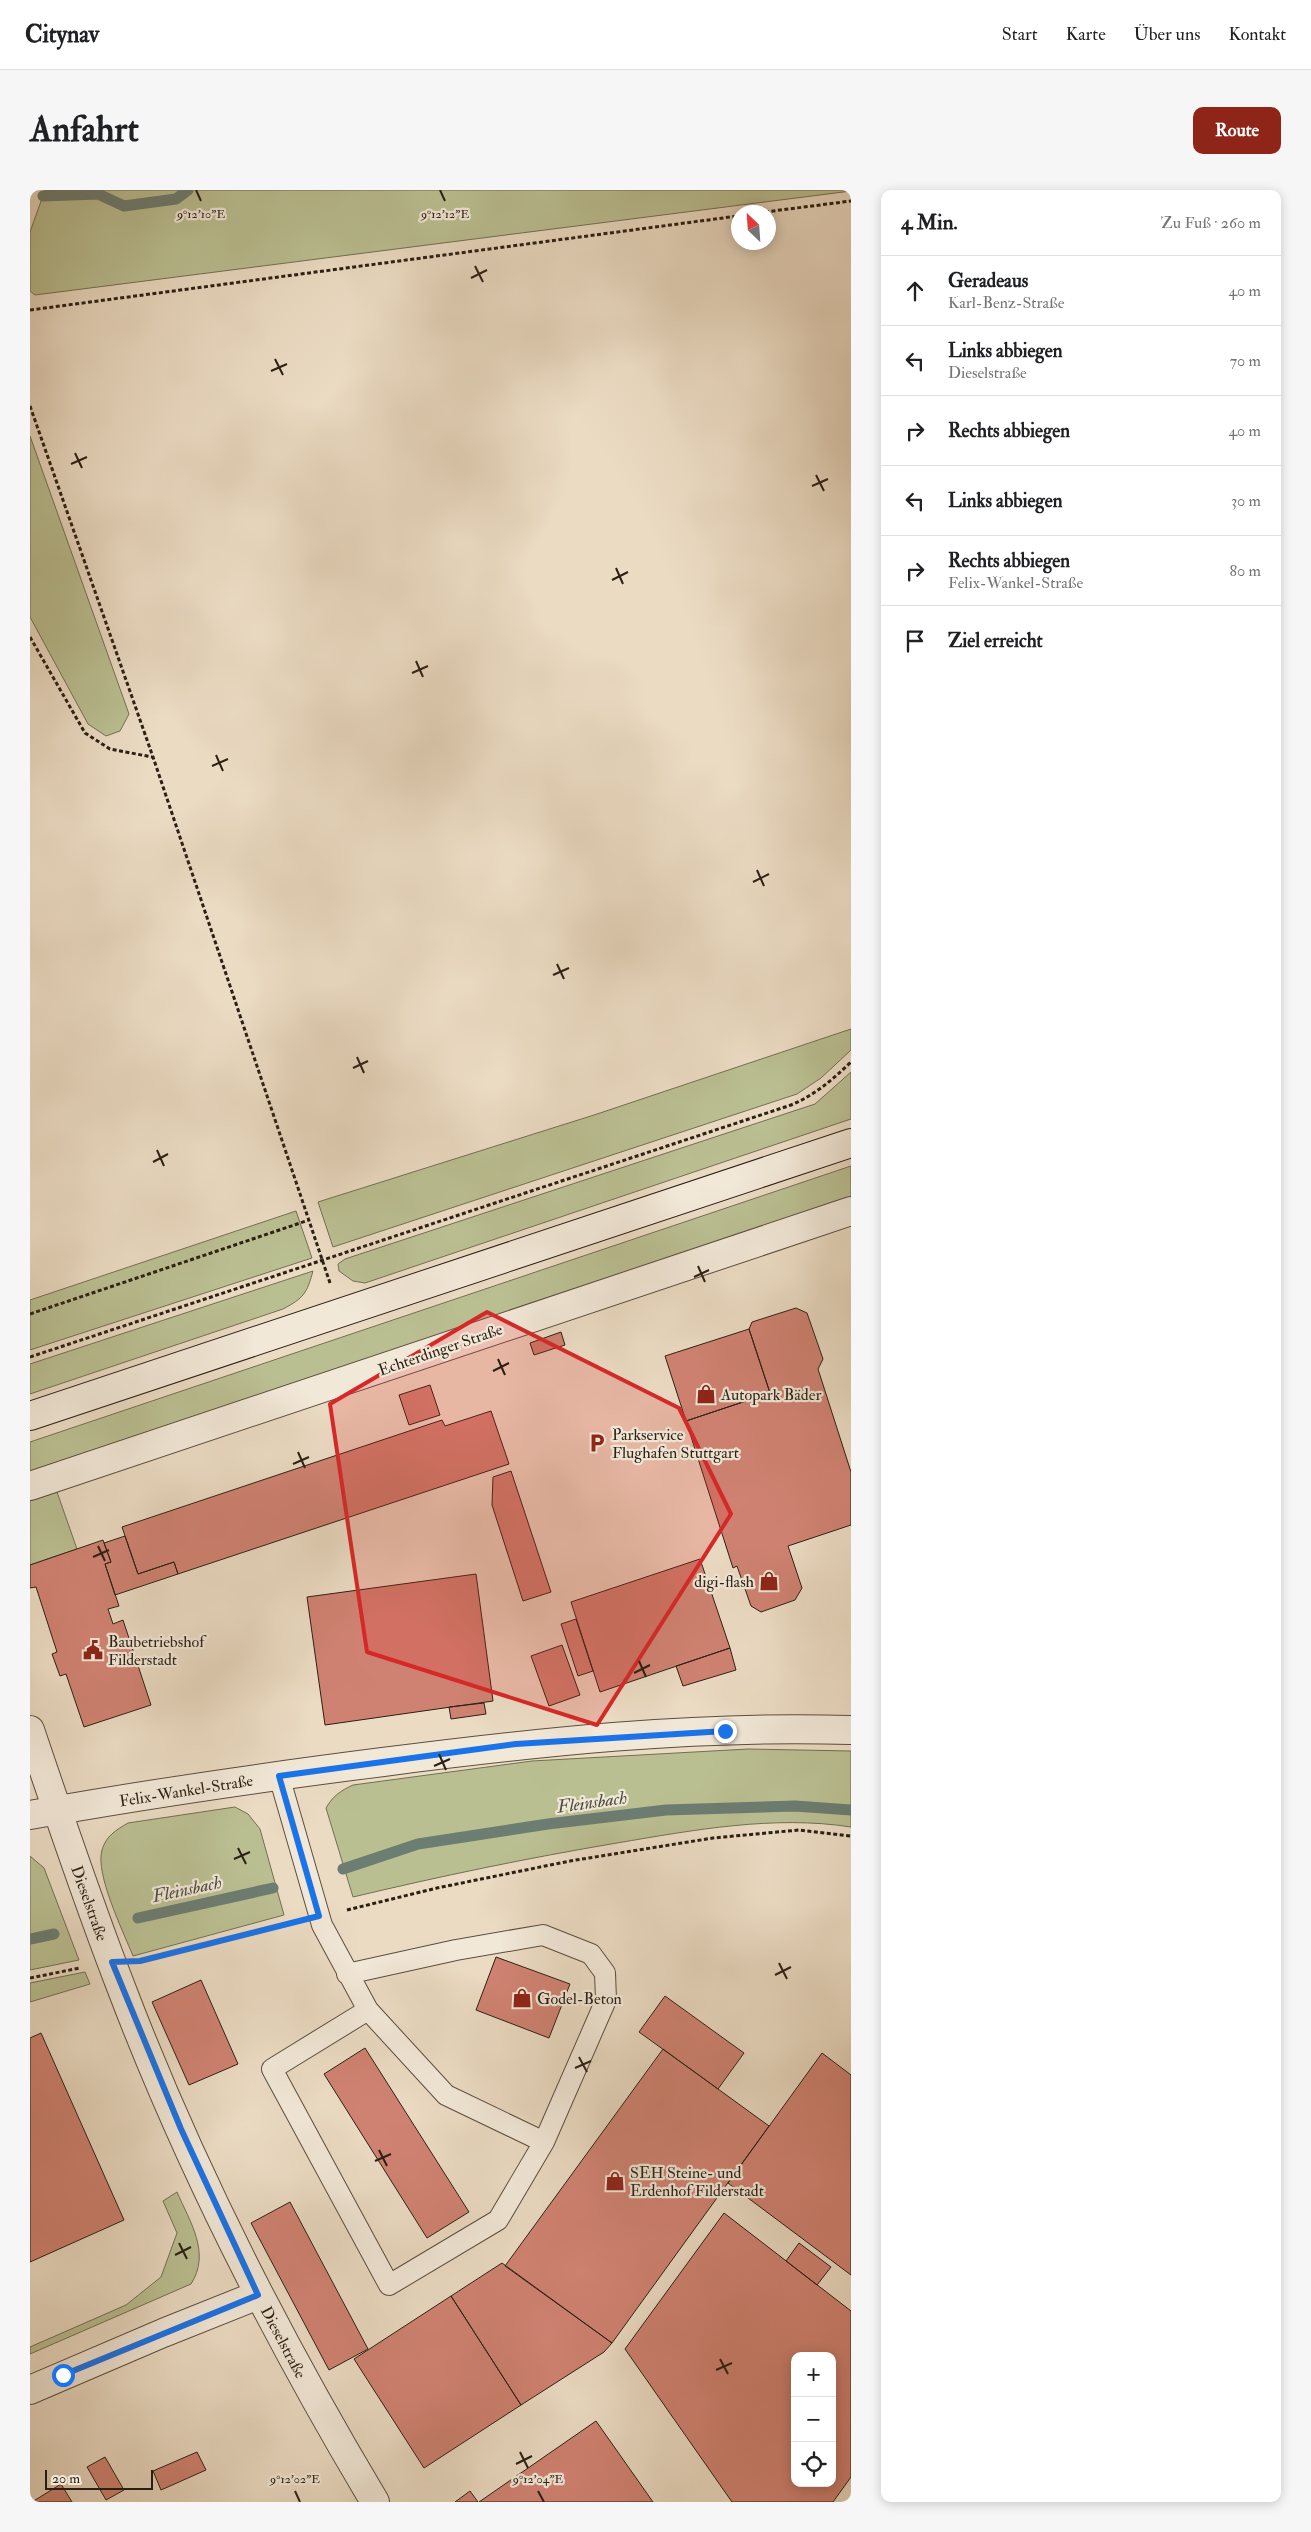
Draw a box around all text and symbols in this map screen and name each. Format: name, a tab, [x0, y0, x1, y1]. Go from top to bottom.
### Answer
text: Citynav	[25, 19, 99, 50]
text: Start	[1002, 23, 1038, 46]
text: Karte	[1066, 23, 1106, 46]
text: Über uns	[1134, 23, 1200, 46]
text: Kontakt	[1228, 23, 1286, 46]
button: Route	[1193, 107, 1281, 154]
text: Anfahrt	[30, 108, 139, 152]
north arrow	[731, 205, 776, 250]
text: 9°12'10"E	[176, 207, 225, 222]
text: 9°12'12"E	[420, 207, 469, 222]
text: 4 Min.	[901, 209, 958, 236]
text: Zu Fuß · 260 m	[1161, 213, 1261, 233]
text: Geradeaus	[948, 269, 1028, 293]
icon: ahead	[901, 277, 929, 305]
text: 40 m	[1228, 281, 1261, 301]
text: Karl-Benz-Straße	[948, 293, 1064, 313]
text: Links abbiegen	[948, 339, 1062, 363]
icon: left	[901, 347, 929, 375]
text: 70 m	[1230, 351, 1261, 371]
text: Dieselstraße	[948, 363, 1027, 383]
icon: right	[901, 417, 929, 445]
text: Rechts abbiegen	[948, 419, 1070, 443]
text: 40 m	[1228, 421, 1261, 441]
icon: left	[901, 487, 929, 515]
text: Links abbiegen	[948, 489, 1062, 513]
text: 30 m	[1231, 491, 1261, 511]
text: Rechts abbiegen	[948, 549, 1070, 573]
icon: right	[901, 557, 929, 585]
text: 80 m	[1230, 561, 1261, 581]
text: Felix-Wankel-Straße	[948, 573, 1083, 593]
icon: arrive	[901, 627, 929, 655]
text: Ziel erreicht	[948, 629, 1043, 653]
street label: Echterdinger Straße	[376, 1319, 505, 1381]
shop icon: Autopark Bäder	[695, 1383, 717, 1405]
place label: Autopark Bäder	[720, 1385, 821, 1406]
place label: Parkservice Flughafen Stuttgart	[612, 1425, 739, 1463]
parking icon: Parkservice Flughafen Stuttgart	[586, 1432, 608, 1454]
shop icon: digi-flash	[758, 1570, 780, 1592]
place label: digi-flash	[694, 1572, 755, 1592]
place label: Baubetriebshof Filderstadt	[108, 1632, 207, 1670]
public building icon: Baubetriebshof Filderstadt	[82, 1639, 104, 1661]
route end	[714, 1720, 737, 1743]
street label: Felix-Wankel-Straße	[118, 1770, 255, 1811]
water label: Fleinsbach	[555, 1786, 629, 1819]
street label: Dieselstraße	[66, 1863, 112, 1944]
water label: Fleinsbach	[149, 1871, 224, 1908]
shop icon: Godel-Beton	[511, 1987, 533, 2009]
place label: Godel-Beton	[537, 1989, 622, 2009]
place label: SEH Steine- und Erdenhof Filderstadt	[630, 2163, 764, 2201]
shop icon: SEH Steine- und Erdenhof Filderstadt	[604, 2170, 626, 2192]
street label: Dieselstraße	[256, 2303, 311, 2382]
map controls	[791, 2352, 836, 2487]
button: +	[791, 2352, 836, 2397]
route start	[52, 2364, 75, 2387]
button: −	[791, 2397, 836, 2442]
button: locate	[791, 2442, 836, 2487]
scale bar	[45, 2467, 152, 2490]
text: 20 m	[52, 2470, 80, 2487]
text: 9°12'02"E	[269, 2472, 320, 2487]
text: 9°12'04"E	[512, 2472, 563, 2487]

